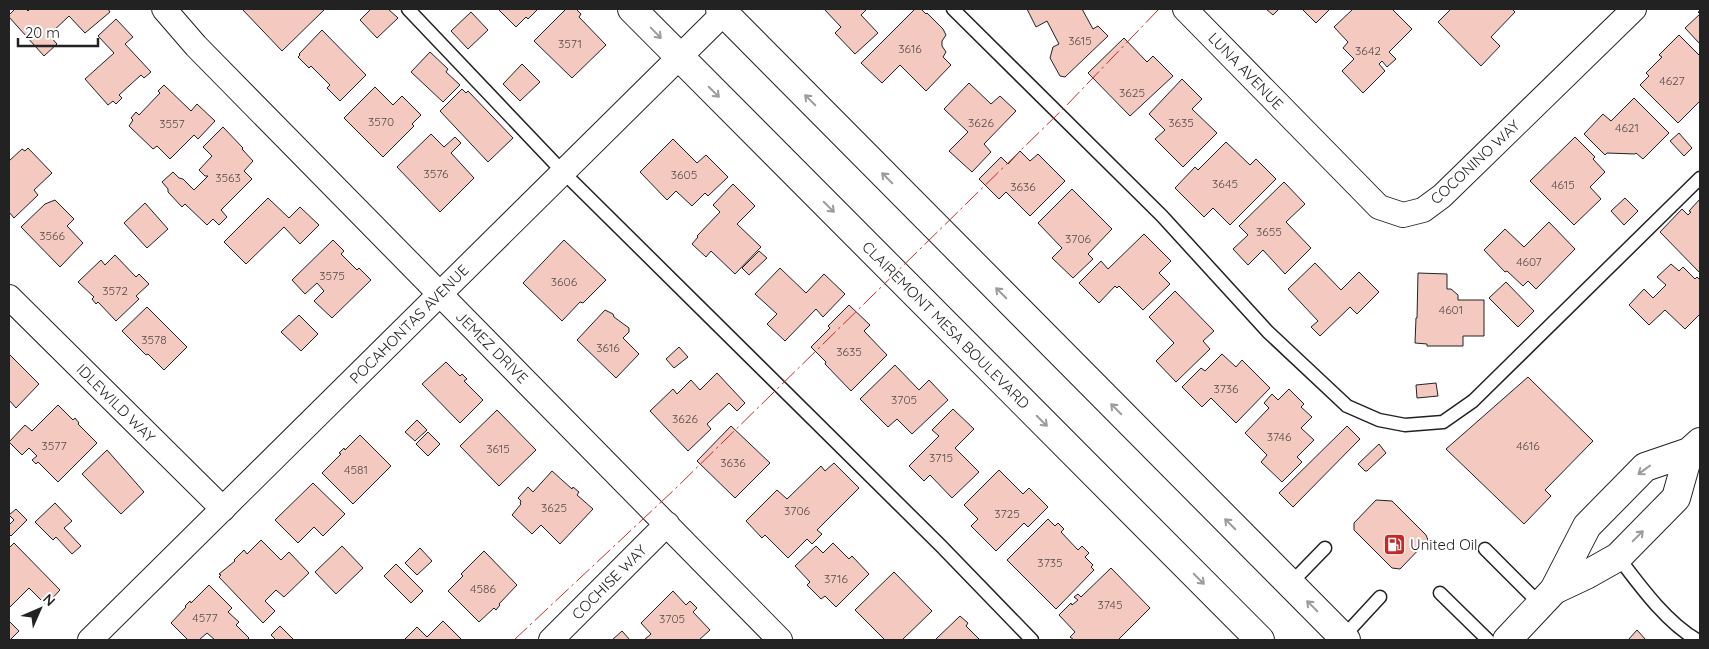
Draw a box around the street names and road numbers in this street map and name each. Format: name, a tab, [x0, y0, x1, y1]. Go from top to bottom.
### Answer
street label: LUNA AVENUE	[1204, 28, 1288, 114]
street label: COCONINO WAY	[1426, 115, 1524, 208]
street label: CLAIREMONT MESA BOULEVARD	[858, 237, 1034, 413]
street label: POCAHONTAS AVENUE	[345, 260, 473, 388]
street label: JEMEZ DRIVE	[452, 307, 532, 387]
street label: IDLEWILD WAY	[73, 360, 160, 447]
street label: COCHISE WAY	[568, 540, 651, 623]

